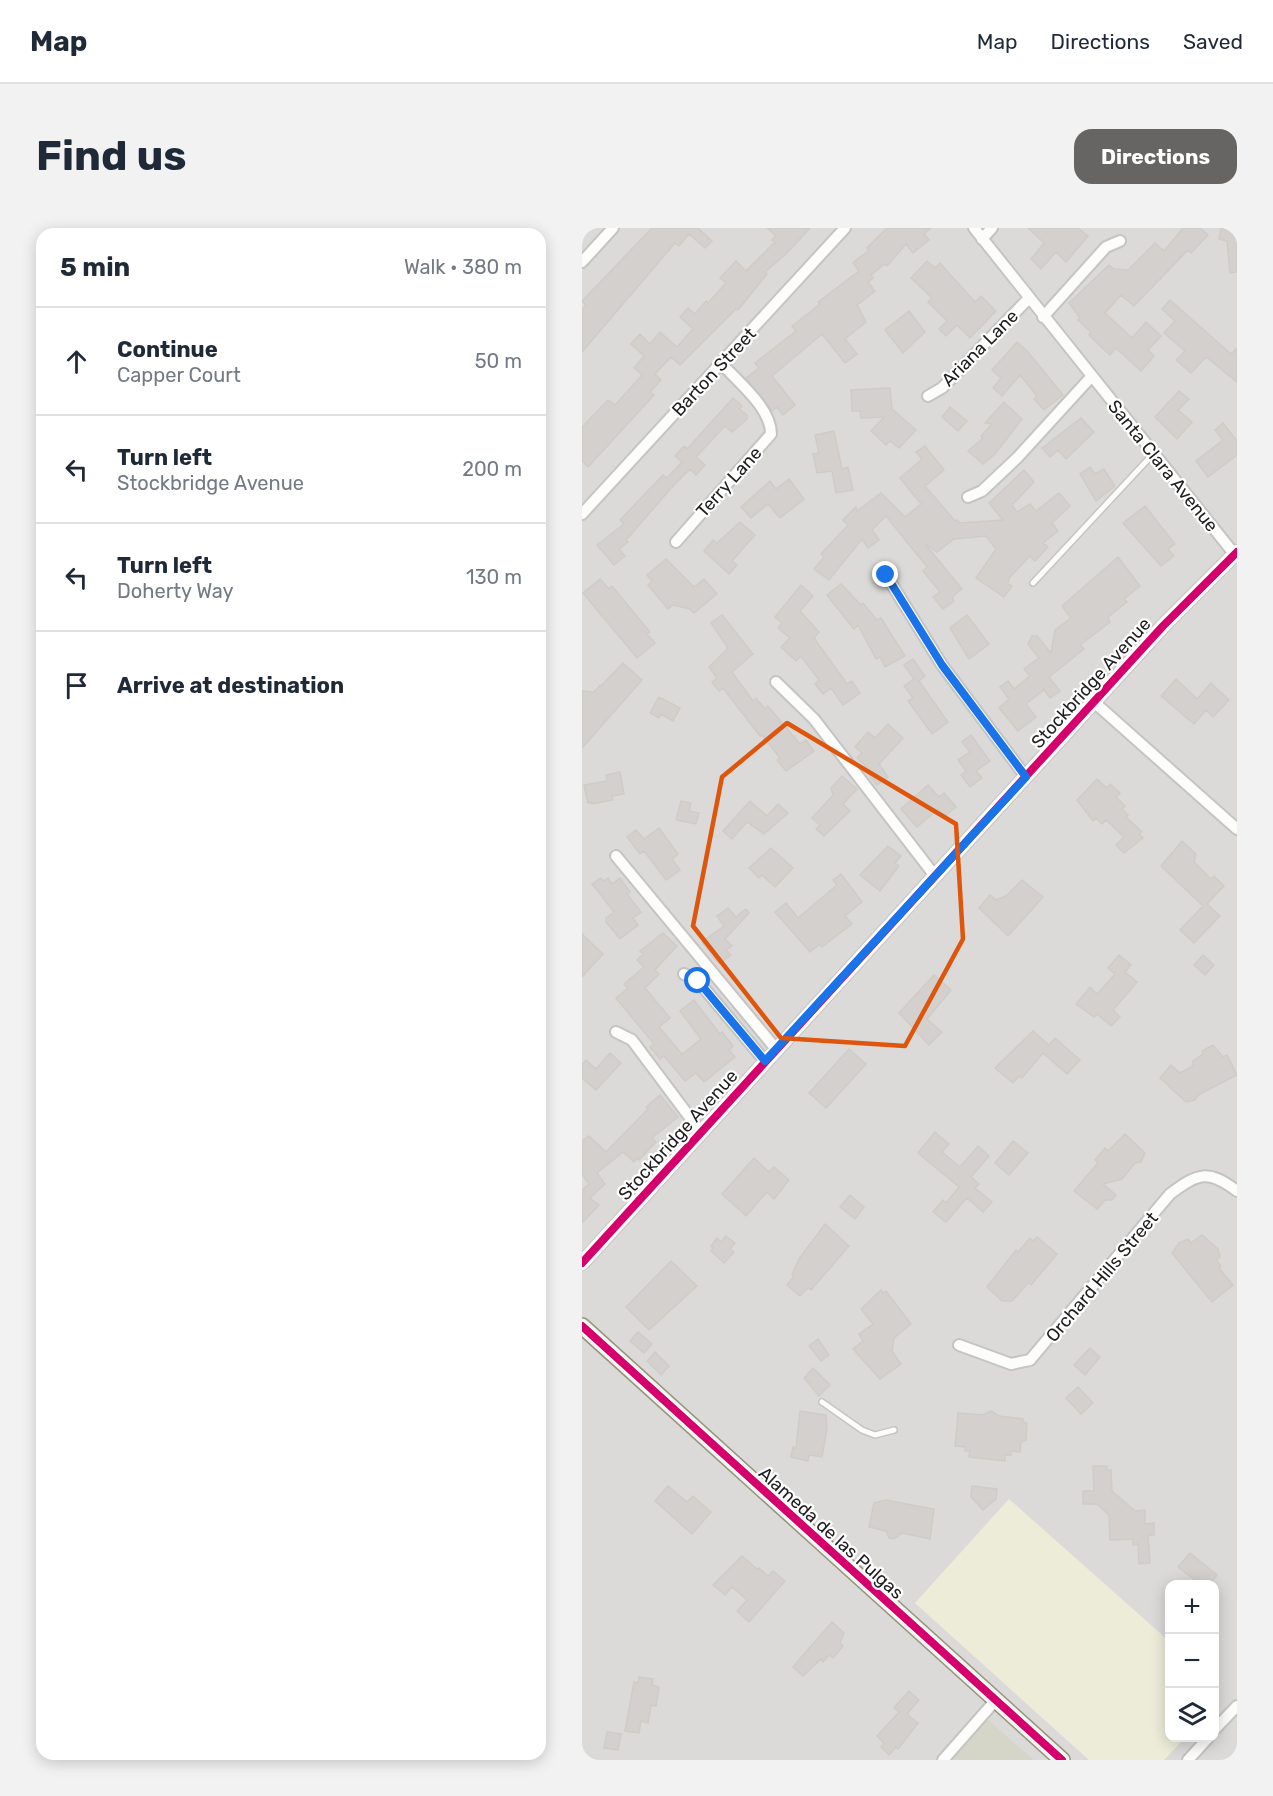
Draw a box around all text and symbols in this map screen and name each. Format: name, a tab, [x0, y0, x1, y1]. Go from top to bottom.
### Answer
text: Map	[30, 25, 87, 58]
text: Map	[977, 29, 1018, 54]
text: Directions	[1051, 29, 1150, 54]
text: Saved	[1183, 29, 1243, 54]
button: Directions	[1074, 129, 1237, 184]
text: Find us	[36, 131, 187, 181]
text: 5 min	[60, 252, 130, 283]
text: Walk · 380 m	[404, 255, 522, 279]
street label: Ariana Lane	[937, 305, 1023, 391]
street label: Barton Street	[667, 323, 761, 421]
text: Continue	[117, 336, 218, 363]
icon: ahead	[60, 345, 93, 378]
text: 50 m	[475, 349, 522, 373]
text: Capper Court	[117, 363, 241, 387]
street label: Santa Clara Avenue	[1103, 396, 1223, 536]
street label: Terry Lane	[692, 442, 766, 522]
text: Turn left	[117, 444, 212, 471]
icon: left	[60, 453, 93, 486]
text: 200 m	[462, 457, 522, 481]
text: Stockbridge Avenue	[117, 471, 304, 495]
text: Turn left	[117, 552, 212, 579]
icon: left	[60, 561, 93, 594]
route end	[872, 561, 898, 587]
text: 130 m	[466, 565, 522, 589]
text: Doherty Way	[117, 579, 234, 603]
street label: Stockbridge Avenue	[1027, 613, 1155, 753]
icon: arrive	[60, 669, 93, 702]
text: Arrive at destination	[117, 672, 344, 699]
route start	[684, 967, 710, 993]
street label: Stockbridge Avenue	[614, 1065, 742, 1205]
street label: Orchard Hills Street	[1041, 1207, 1163, 1347]
street label: Alameda de las Pulgas	[754, 1462, 908, 1604]
map controls	[1165, 1580, 1219, 1742]
button: +	[1165, 1580, 1219, 1634]
button: −	[1165, 1634, 1219, 1688]
button: layers	[1165, 1688, 1219, 1742]

